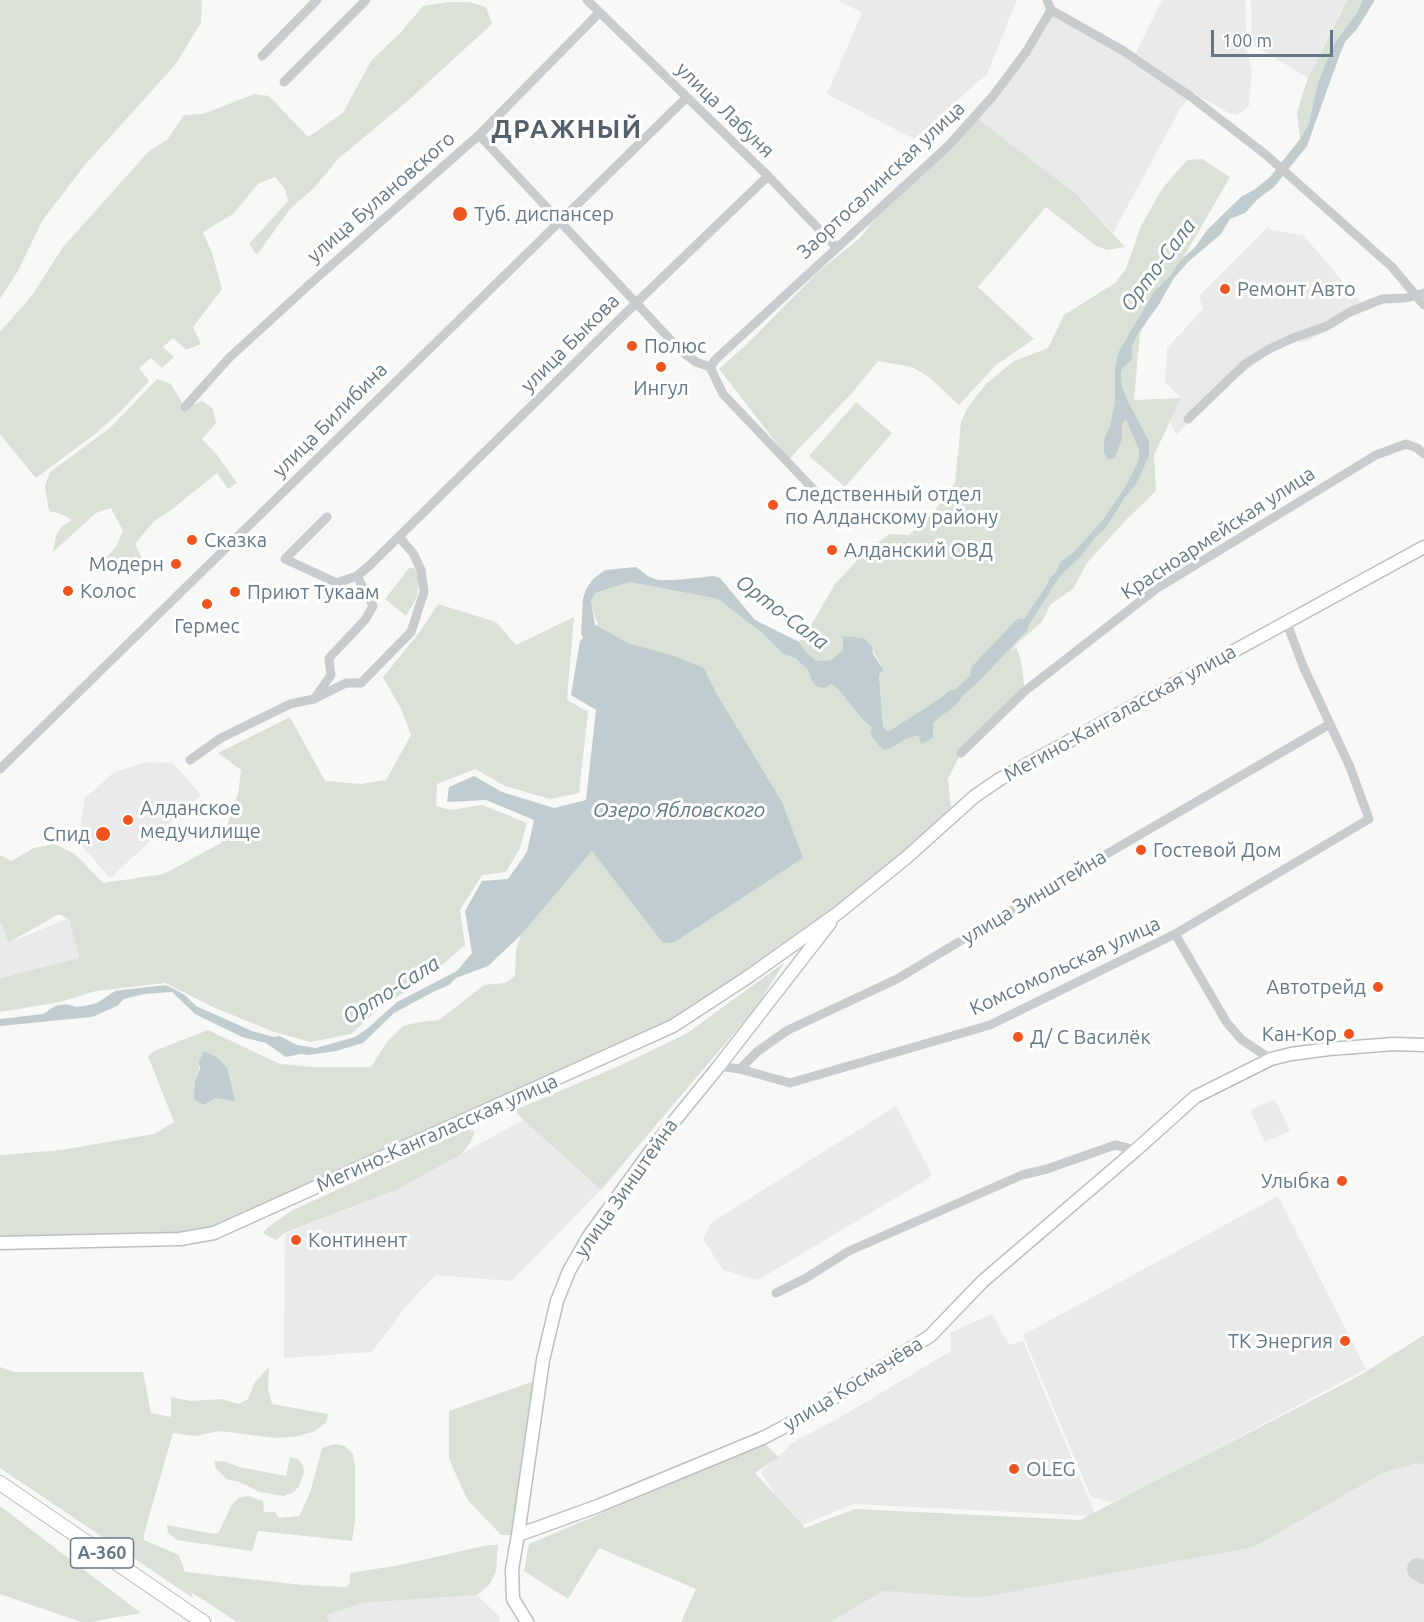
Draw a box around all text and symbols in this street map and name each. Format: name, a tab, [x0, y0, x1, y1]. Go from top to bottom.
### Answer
scale bar	[1214, 18, 1336, 56]
text: 100 m	[1222, 30, 1272, 50]
street label: улица Лабуня	[671, 57, 779, 163]
street label: Заортосалинская улица	[792, 96, 970, 264]
district label: ДРАЖНЫЙ	[491, 113, 643, 145]
street label: улица Булановского	[302, 126, 460, 268]
place label: Туб. диспансер	[474, 202, 614, 226]
marker: Туб. диспансер	[451, 205, 469, 223]
water label: Орто-Сала	[1115, 214, 1201, 316]
place label: Ремонт Авто	[1237, 277, 1356, 301]
marker: Ремонт Авто	[1218, 282, 1232, 296]
street label: улица Быкова	[516, 289, 624, 397]
place label: Полюс	[644, 334, 706, 358]
marker: Полюс	[625, 339, 639, 353]
street label: улица Билибина	[268, 358, 392, 482]
marker: Ингул	[654, 360, 668, 374]
place label: Ингул	[633, 376, 689, 400]
street label: Красноармейская улица	[1117, 461, 1319, 605]
place label: Следственный отдел по Алданскому району	[785, 482, 998, 529]
marker: Следственный отдел по Алданскому району	[766, 498, 780, 512]
place label: Сказка	[204, 528, 267, 552]
marker: Сказка	[185, 533, 199, 547]
place label: Алданский ОВД	[844, 538, 993, 562]
marker: Алданский ОВД	[825, 543, 839, 557]
place label: Модерн	[89, 552, 164, 576]
marker: Модерн	[169, 557, 183, 571]
water label: Орто-Сала	[731, 569, 833, 655]
place label: Колос	[80, 579, 136, 603]
place label: Приют Тукаам	[247, 580, 380, 604]
marker: Колос	[61, 584, 75, 598]
marker: Приют Тукаам	[228, 585, 242, 599]
marker: Гермес	[200, 597, 214, 611]
place label: Гермес	[174, 614, 240, 638]
street label: Мегино-Кангаласская улица	[1000, 639, 1240, 787]
place label: Алданское медучилище	[140, 796, 261, 843]
water label: Озеро Ябловского	[593, 797, 765, 823]
marker: Алданское медучилище	[121, 813, 135, 827]
place label: Спид	[43, 822, 90, 846]
marker: Спид	[94, 825, 112, 843]
place label: Гостевой Дом	[1153, 838, 1281, 862]
marker: Гостевой Дом	[1134, 843, 1148, 857]
street label: улица Зинштейна	[958, 844, 1110, 950]
street label: Комсомольская улица	[966, 911, 1164, 1021]
water label: Орто-Сала	[338, 950, 444, 1030]
place label: Автотрейд	[1266, 975, 1366, 999]
marker: Автотрейд	[1371, 980, 1385, 994]
place label: Кан-Кор	[1262, 1022, 1337, 1046]
place label: Д/ С Василёк	[1030, 1025, 1151, 1049]
marker: Кан-Кор	[1342, 1027, 1356, 1041]
marker: Д/ С Василёк	[1011, 1030, 1025, 1044]
street label: Мегино-Кангаласская улица	[313, 1069, 561, 1197]
street label: улица Зинштейна	[569, 1114, 683, 1262]
place label: Улыбка	[1261, 1169, 1330, 1193]
marker: Улыбка	[1335, 1174, 1349, 1188]
place label: Континент	[308, 1228, 407, 1252]
marker: Континент	[289, 1233, 303, 1247]
place label: ТК Энергия	[1228, 1329, 1333, 1353]
street label: улица Космачёва	[779, 1331, 927, 1437]
marker: ТК Энергия	[1338, 1334, 1352, 1348]
place label: OLEG	[1026, 1457, 1076, 1481]
marker: OLEG	[1007, 1462, 1021, 1476]
road number: А-360	[70, 1538, 134, 1568]

